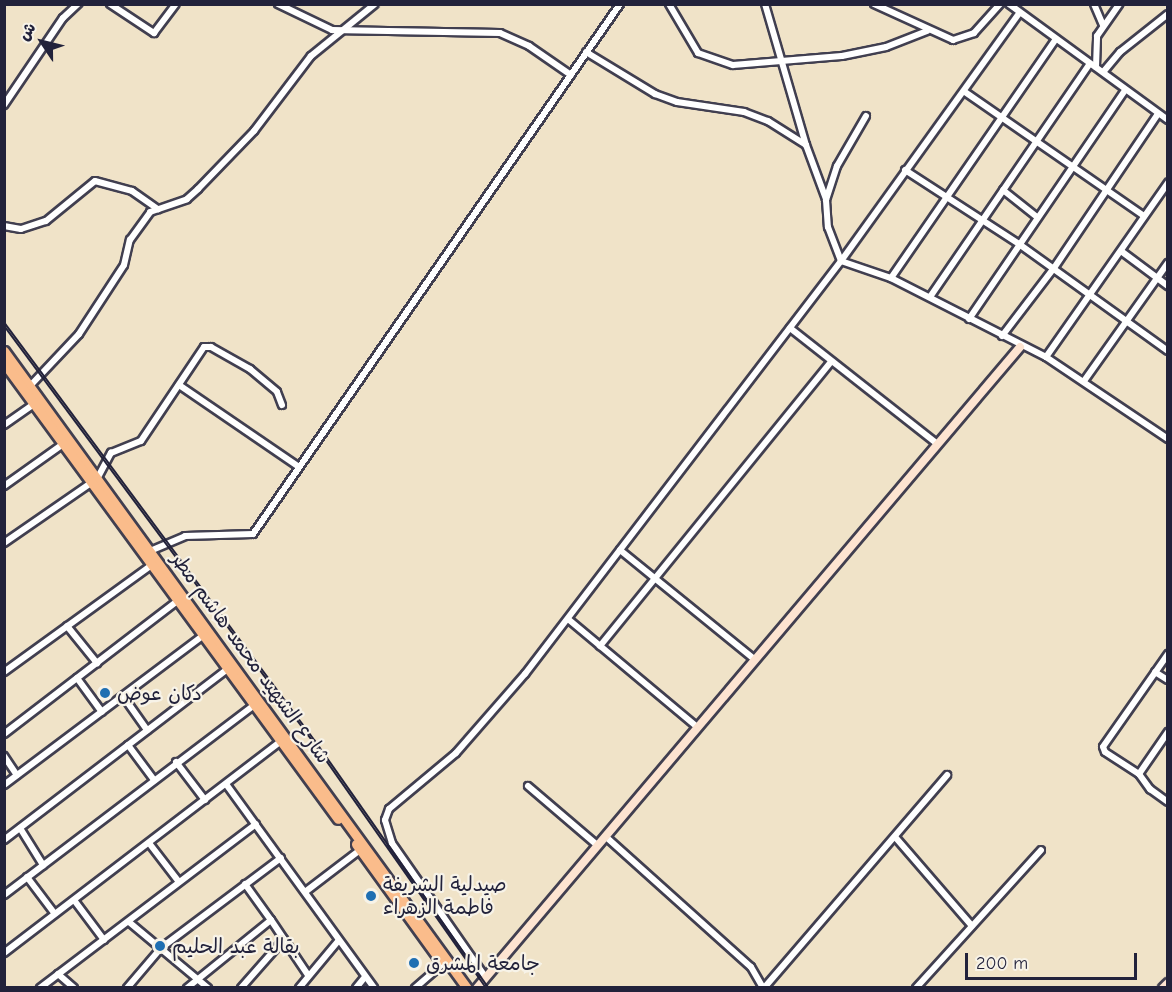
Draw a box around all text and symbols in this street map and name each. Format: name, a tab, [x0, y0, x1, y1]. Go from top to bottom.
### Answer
north arrow	[12, 12, 72, 72]
text: ش	[15, 19, 40, 44]
street label: شارع الشهيد محمد هاشم مطر	[166, 548, 336, 768]
place label: دكان عوض	[117, 681, 202, 705]
marker: دكان عوض	[98, 686, 112, 700]
place label: صيدلية الشريفة فاطمة الزهراء	[383, 873, 507, 920]
marker: صيدلية الشريفة فاطمة الزهراء	[364, 889, 378, 903]
place label: بقالة عبد الحليم	[172, 934, 299, 958]
marker: بقالة عبد الحليم	[153, 939, 167, 953]
scale bar	[968, 941, 1140, 979]
place label: جامعة المشرق	[426, 951, 540, 975]
text: 200 m	[976, 953, 1028, 974]
marker: جامعة المشرق	[407, 956, 421, 970]

